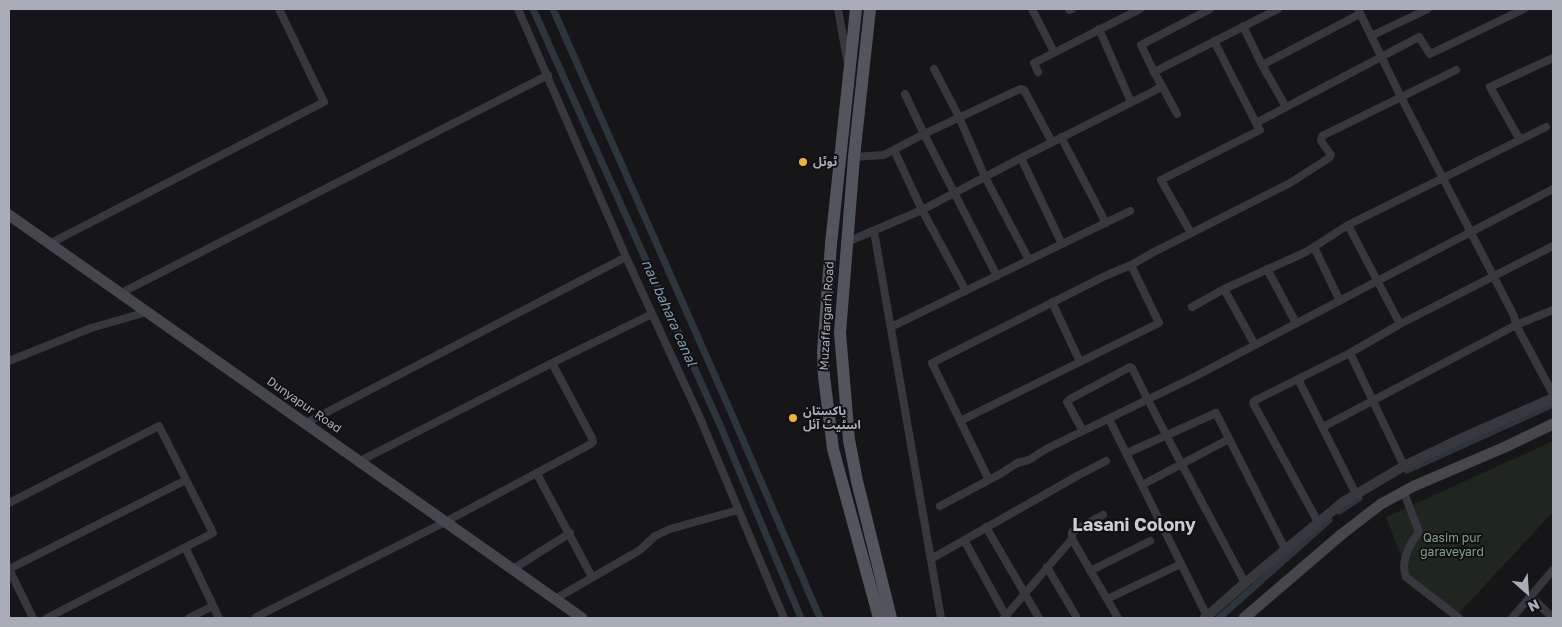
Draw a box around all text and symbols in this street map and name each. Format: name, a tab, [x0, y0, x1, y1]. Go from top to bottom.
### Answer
place label: ٹوٹل	[813, 155, 837, 169]
marker: ٹوٹل	[797, 156, 809, 168]
water label: nau bahara canal	[638, 257, 700, 369]
street label: Muzaffargarh Road	[817, 261, 837, 371]
street label: Dunyapur Road	[264, 374, 344, 436]
place label: پاکستان اسٹیٹ آئل	[803, 404, 861, 432]
marker: پاکستان اسٹیٹ آئل	[787, 412, 799, 424]
district label: Lasani Colony	[1072, 514, 1196, 536]
park label: Qasim pur garaveyard	[1420, 531, 1484, 559]
north arrow	[1502, 567, 1552, 617]
text: N	[1525, 596, 1542, 616]

